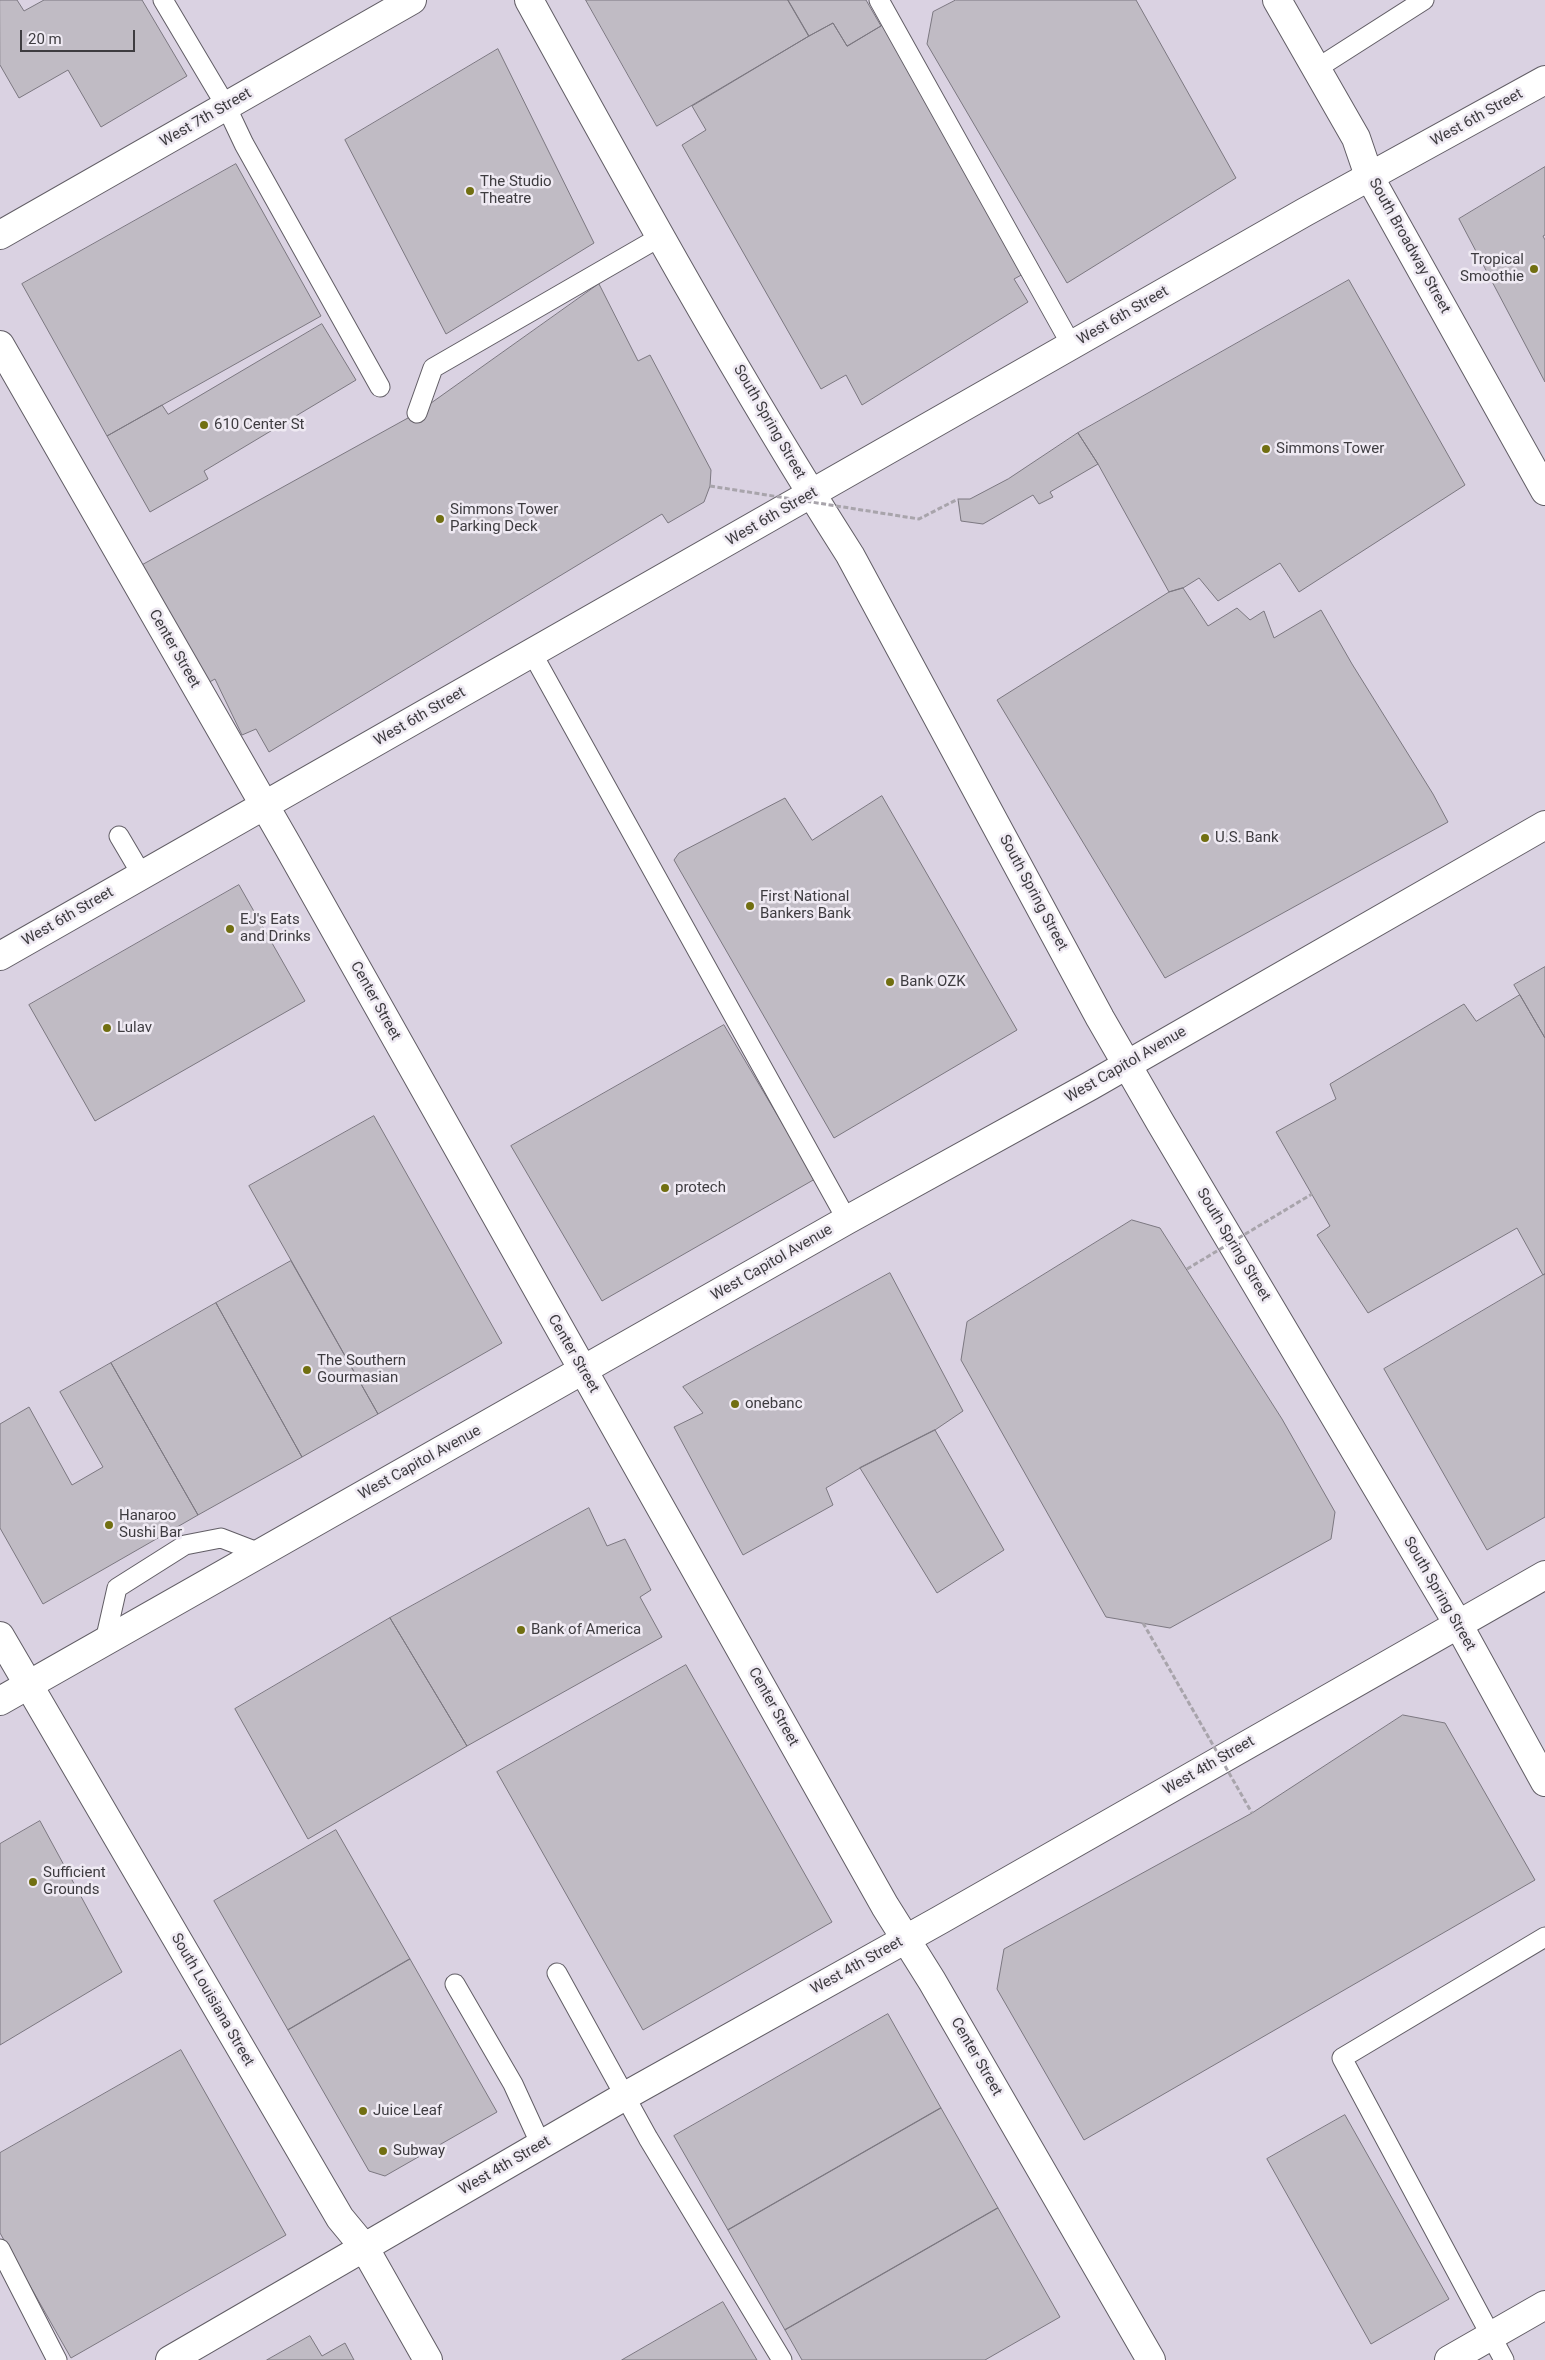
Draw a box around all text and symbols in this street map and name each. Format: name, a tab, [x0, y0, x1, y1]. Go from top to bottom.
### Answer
scale bar	[22, 20, 138, 52]
text: 20 m	[28, 30, 62, 48]
street label: West 7th Street	[157, 85, 255, 151]
street label: West 6th Street	[1428, 85, 1526, 151]
place label: The Studio Theatre	[480, 173, 552, 208]
street label: South Broadway Street	[1364, 175, 1454, 317]
marker: The Studio Theatre	[464, 185, 476, 197]
place label: Tropical Smoothie	[1460, 251, 1524, 286]
marker: Tropical Smoothie	[1528, 263, 1540, 275]
street label: West 6th Street	[1074, 283, 1172, 349]
street label: South Spring Street	[729, 362, 809, 482]
place label: 610 Center St	[214, 416, 304, 434]
marker: 610 Center St	[198, 419, 210, 431]
place label: Simmons Tower	[1276, 440, 1384, 458]
marker: Simmons Tower	[1260, 443, 1272, 455]
street label: West 6th Street	[723, 484, 821, 550]
place label: Simmons Tower Parking Deck	[450, 501, 558, 536]
marker: Simmons Tower Parking Deck	[434, 513, 446, 525]
street label: Center Street	[144, 607, 204, 691]
street label: West 6th Street	[371, 684, 469, 750]
place label: U.S. Bank	[1215, 829, 1279, 847]
street label: South Spring Street	[995, 832, 1071, 954]
marker: U.S. Bank	[1199, 832, 1211, 844]
street label: West 6th Street	[19, 884, 117, 950]
place label: First National Bankers Bank	[760, 888, 851, 923]
marker: First National Bankers Bank	[744, 900, 756, 912]
place label: EJ's Eats and Drinks	[240, 911, 311, 946]
marker: EJ's Eats and Drinks	[224, 923, 236, 935]
street label: Center Street	[346, 958, 404, 1044]
place label: Bank OZK	[900, 973, 966, 991]
marker: Bank OZK	[884, 976, 896, 988]
place label: Lulav	[117, 1019, 152, 1037]
marker: Lulav	[101, 1022, 113, 1034]
street label: West Capitol Avenue	[1062, 1023, 1190, 1107]
place label: protech	[675, 1179, 726, 1197]
marker: protech	[659, 1182, 671, 1194]
street label: South Spring Street	[1192, 1185, 1274, 1305]
street label: West Capitol Avenue	[708, 1221, 836, 1305]
street label: Center Street	[543, 1312, 603, 1396]
place label: The Southern Gourmasian	[317, 1352, 406, 1387]
marker: The Southern Gourmasian	[301, 1364, 313, 1376]
place label: onebanc	[745, 1395, 803, 1413]
marker: onebanc	[729, 1398, 741, 1410]
street label: West Capitol Avenue	[356, 1422, 484, 1504]
place label: Hanaroo Sushi Bar	[119, 1507, 182, 1542]
marker: Hanaroo Sushi Bar	[103, 1519, 115, 1531]
street label: South Spring Street	[1399, 1534, 1479, 1654]
place label: Bank of America	[531, 1621, 641, 1639]
marker: Bank of America	[515, 1624, 527, 1636]
street label: Center Street	[744, 1664, 802, 1750]
street label: West 4th Street	[1160, 1733, 1258, 1799]
place label: Sufficient Grounds	[43, 1864, 106, 1899]
marker: Sufficient Grounds	[27, 1876, 39, 1888]
street label: South Louisiana Street	[167, 1930, 257, 2070]
street label: West 4th Street	[808, 1933, 906, 1999]
street label: Center Street	[946, 2015, 1006, 2099]
place label: Juice Leaf	[373, 2102, 442, 2120]
marker: Juice Leaf	[357, 2105, 369, 2117]
street label: West 4th Street	[456, 2133, 554, 2199]
place label: Subway	[393, 2142, 445, 2160]
marker: Subway	[377, 2145, 389, 2157]

